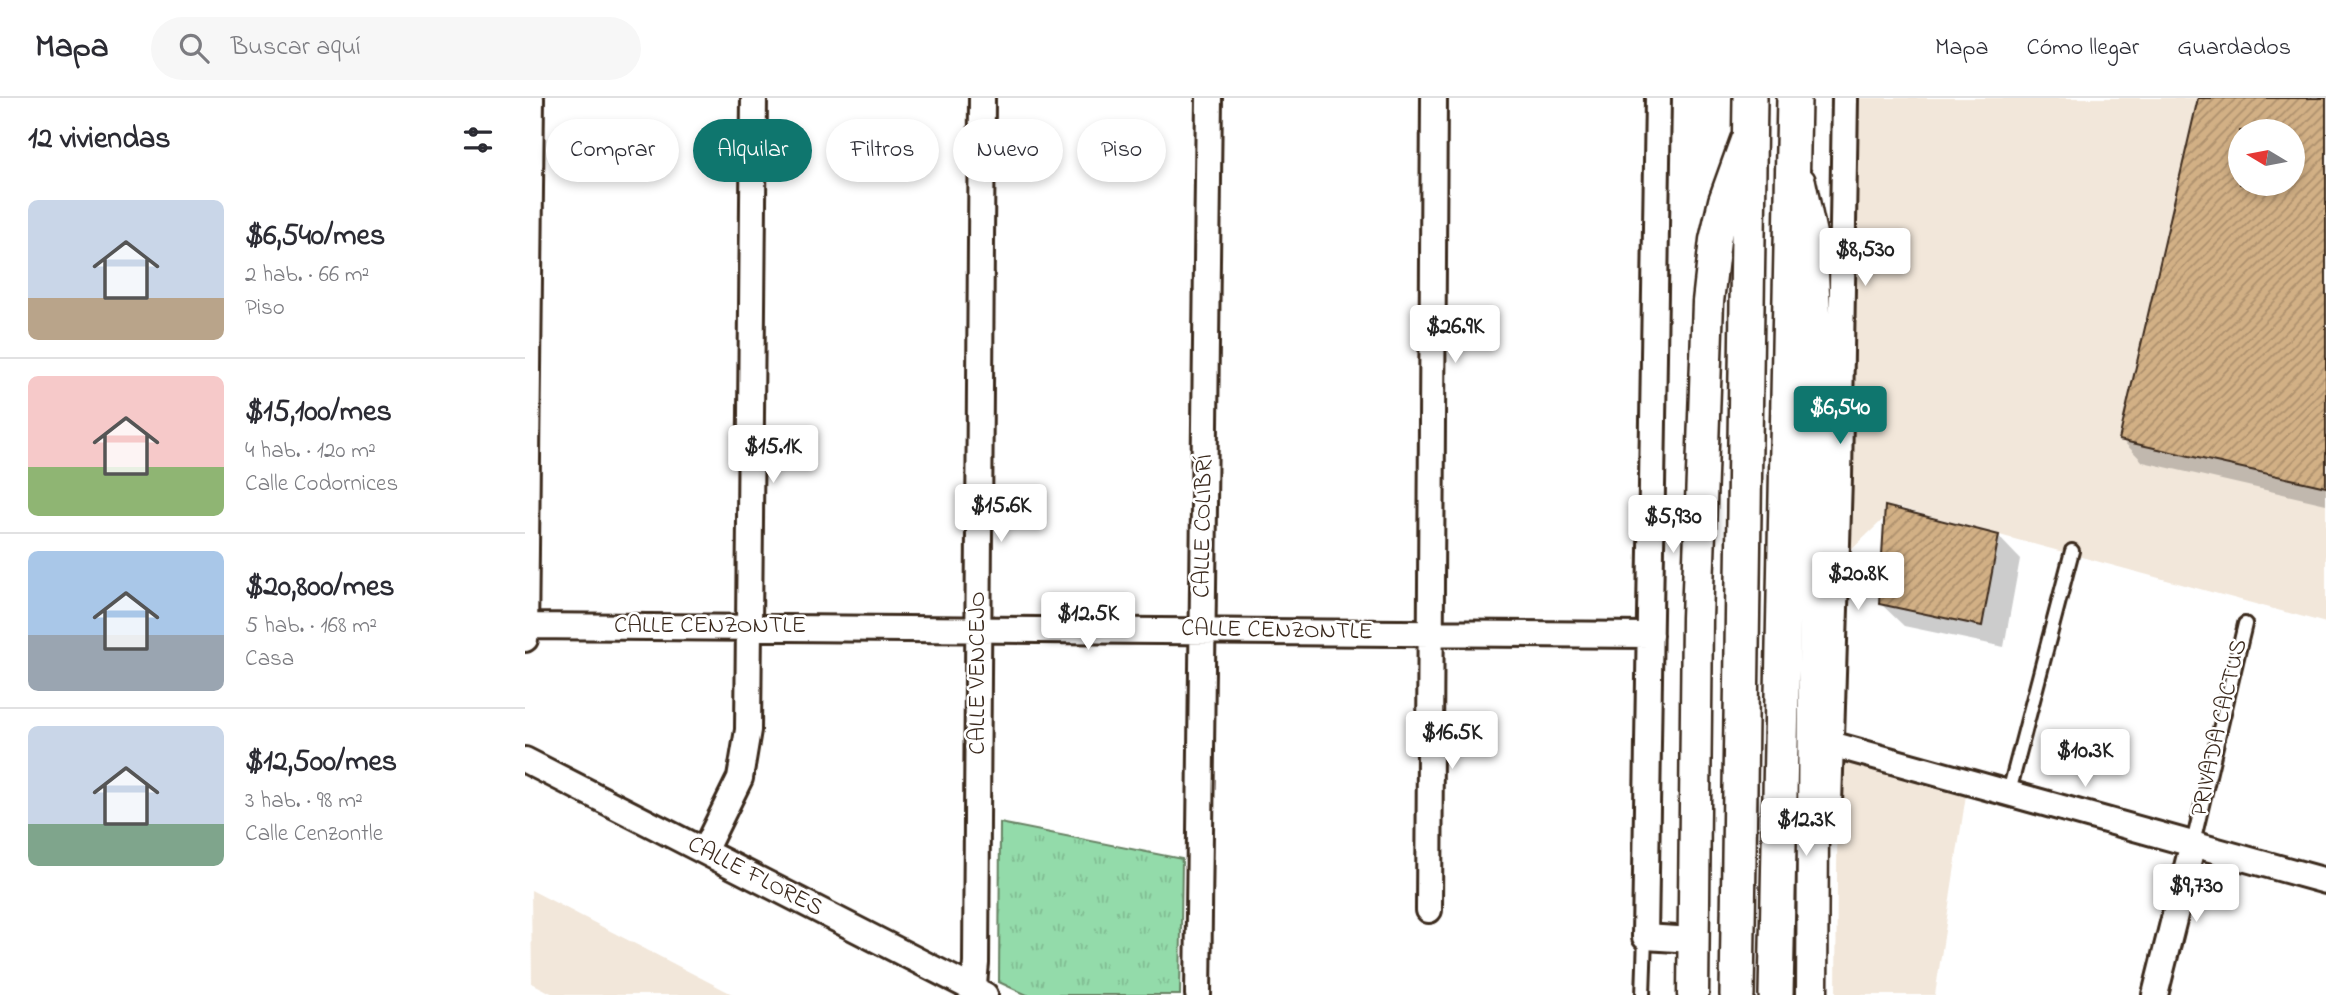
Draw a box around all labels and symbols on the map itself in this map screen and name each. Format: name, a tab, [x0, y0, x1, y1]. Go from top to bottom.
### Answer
north arrow	[2228, 119, 2305, 196]
pin: $8,530	[1808, 228, 1922, 288]
pin: $26.9K	[1398, 306, 1512, 365]
pin: $6,540	[1783, 386, 1897, 446]
pin: $15.1K	[716, 426, 830, 485]
street label: CALLE COLIBRÍ	[1185, 454, 1223, 598]
pin: $15.6K	[944, 484, 1058, 544]
pin: $5,930	[1616, 496, 1730, 555]
pin: $20.8K	[1801, 552, 1915, 612]
street label: CALLE VENCEJO	[961, 591, 996, 755]
pin: $12.5K	[1031, 592, 1145, 652]
street label: CALLE CENZONTLE	[614, 609, 806, 644]
street label: CALLE CENZONTLE	[1181, 612, 1373, 650]
street label: PRIVADA CACTUS	[2183, 636, 2257, 820]
pin: $16.5K	[1395, 712, 1509, 771]
pin: $10.3K	[2028, 730, 2142, 789]
pin: $12.3K	[1749, 798, 1863, 858]
street label: CALLE FLORES	[681, 828, 829, 926]
pin: $9,730	[2139, 864, 2253, 924]

